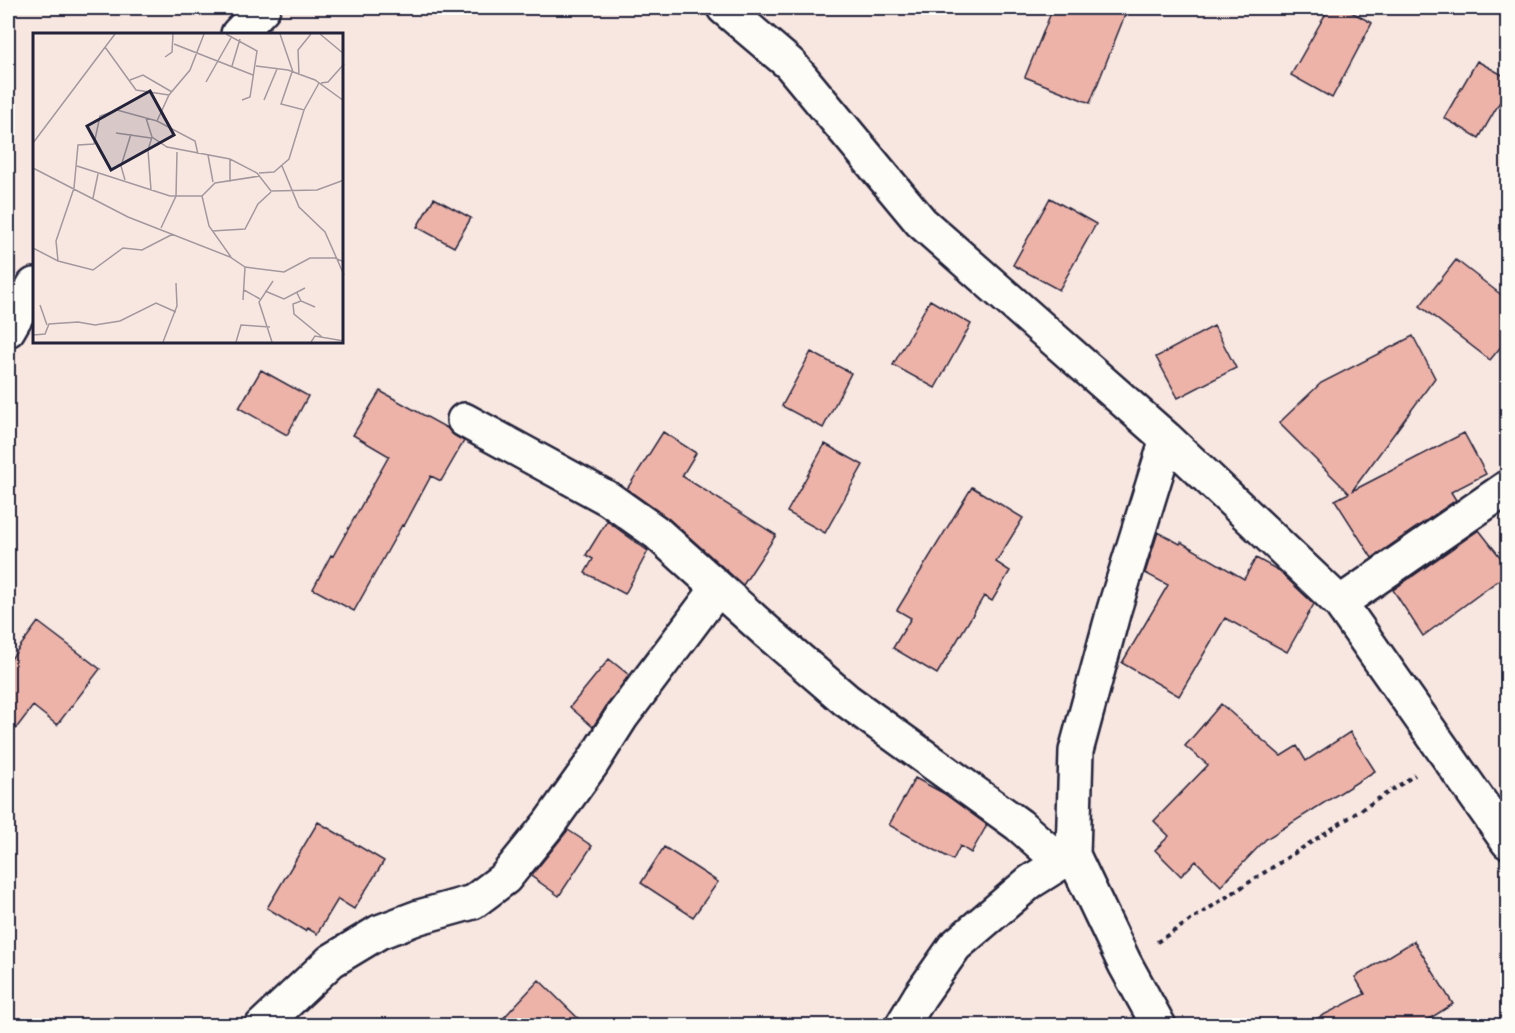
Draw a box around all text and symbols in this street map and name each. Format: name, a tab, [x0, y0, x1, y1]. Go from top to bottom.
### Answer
inset map	[33, 33, 344, 344]

